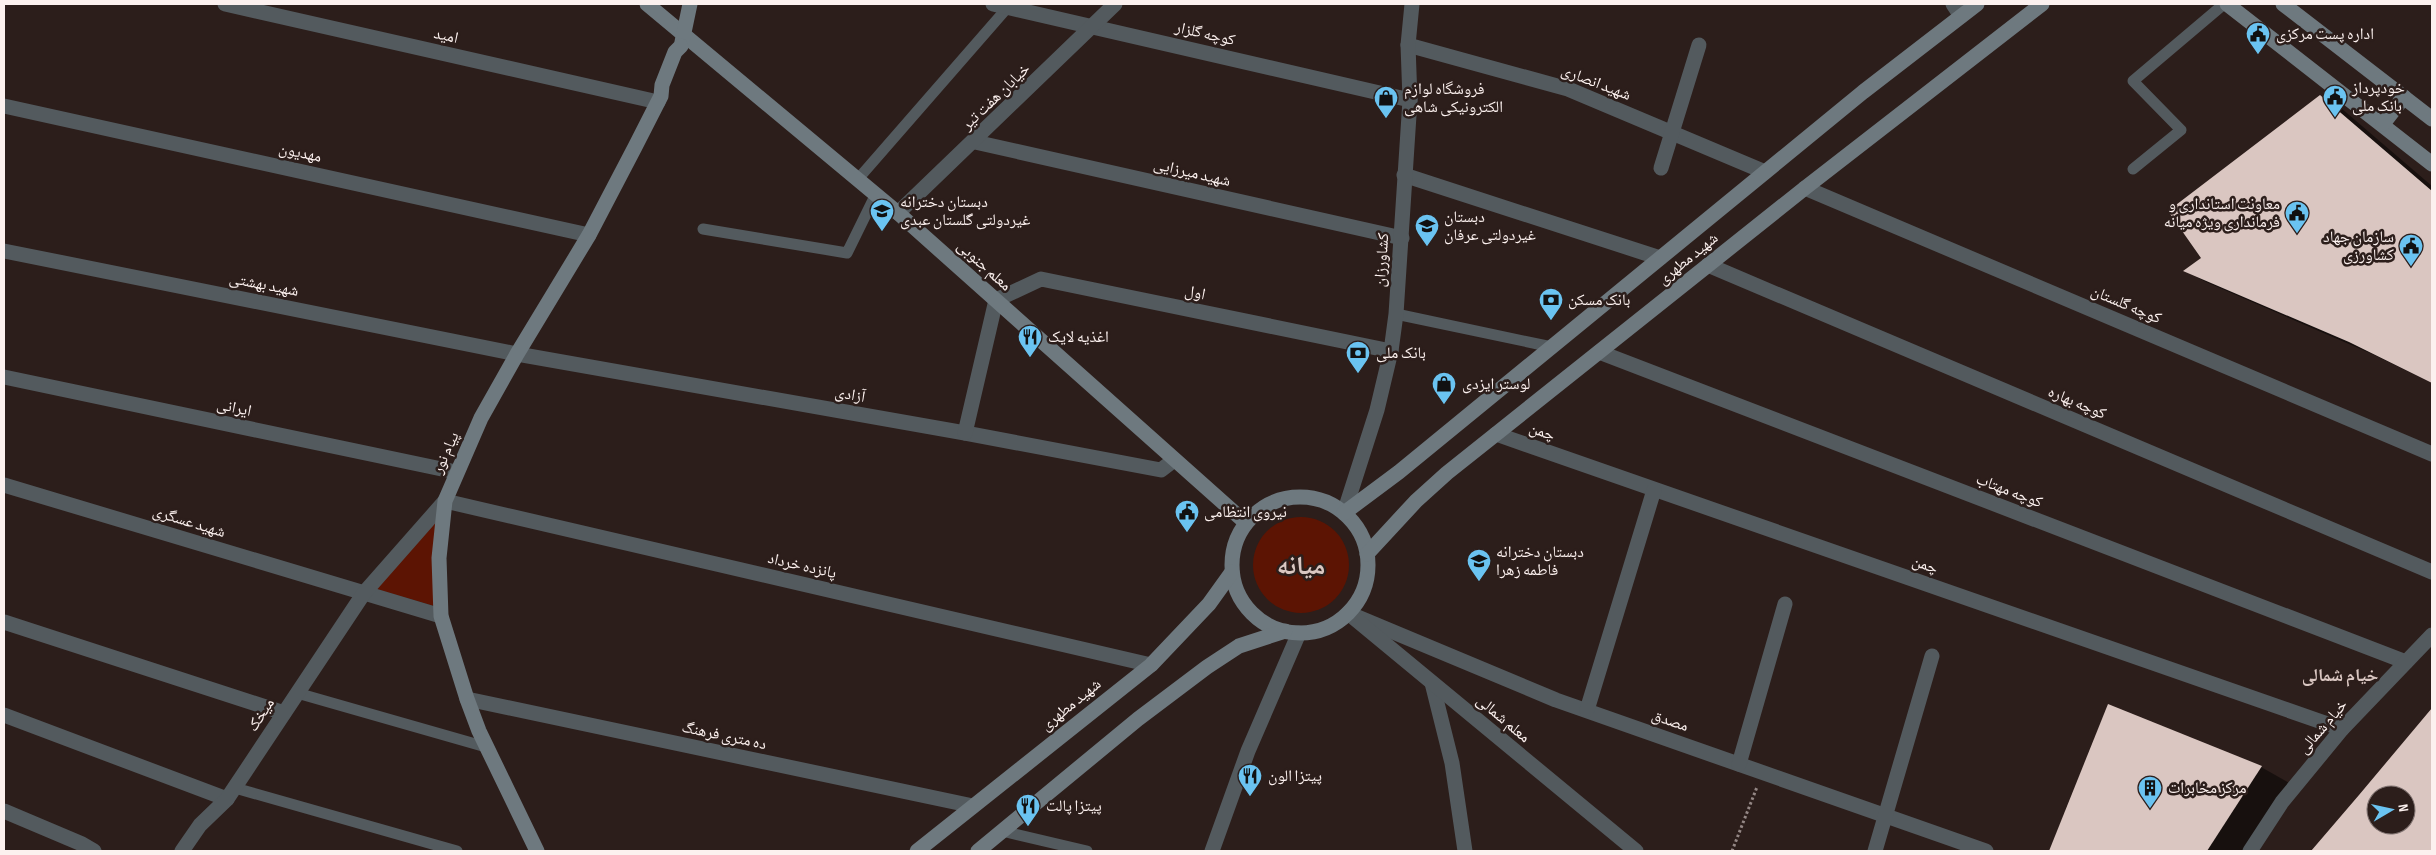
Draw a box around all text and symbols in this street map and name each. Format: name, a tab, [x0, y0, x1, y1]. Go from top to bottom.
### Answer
street label: کوچه گلزار	[1172, 18, 1237, 50]
public building icon: اداره پست مرکزی	[2245, 21, 2271, 55]
street label: امید	[432, 24, 460, 48]
place label: اداره پست مرکزی	[2276, 25, 2374, 44]
street label: خیابان هفت تیر	[957, 60, 1034, 135]
street label: شهید انصاری	[1558, 61, 1634, 105]
place label: خودپرداز بانک ملی	[2351, 79, 2405, 116]
place label: فروشگاه لوازم الکترونیکی شاهی	[1404, 80, 1503, 117]
public building icon: خودپرداز بانک ملی	[2322, 84, 2348, 118]
shop icon: فروشگاه لوازم الکترونیکی شاهی	[1373, 85, 1399, 119]
street label: مهدیون	[277, 139, 323, 167]
street label: شهید میرزایی	[1152, 155, 1232, 191]
place label: دبستان دخترانه غیردولتی گلستان عبدی	[900, 193, 1030, 230]
place label: معاونت استانداری و فرمانداری ویژه میانه	[2164, 195, 2280, 232]
school or university icon: دبستان دخترانه غیردولتی گلستان عبدی	[869, 198, 895, 232]
public building icon: معاونت استانداری و فرمانداری ویژه میانه	[2284, 200, 2310, 234]
place label: دبستان غیردولتی عرفان	[1444, 208, 1536, 245]
school or university icon: دبستان غیردولتی عرفان	[1414, 213, 1440, 247]
place label: سازمان جهاد کشاورزی	[2323, 228, 2394, 265]
street label: شهید مطهری	[1654, 229, 1722, 289]
street label: کشاورزان	[1371, 232, 1393, 288]
public building icon: سازمان جهاد کشاورزی	[2398, 233, 2424, 267]
street label: معلم جنوبی	[953, 237, 1015, 295]
street label: شهید بهشتی	[228, 269, 300, 301]
street label: اول	[1183, 282, 1207, 304]
street label: کوچه گلستان	[2088, 282, 2164, 328]
bank icon: بانک مسکن	[1538, 287, 1564, 321]
place label: بانک مسکن	[1568, 291, 1630, 310]
restaurant icon: اغذیه لایک	[1017, 324, 1043, 358]
place label: اغذیه لایک	[1048, 328, 1109, 347]
bank icon: بانک ملی	[1345, 340, 1371, 374]
place label: بانک ملی	[1376, 344, 1426, 363]
shop icon: لوستر ایزدی	[1431, 371, 1457, 405]
place label: لوستر ایزدی	[1462, 375, 1530, 394]
street label: کوچه بهاره	[2045, 382, 2109, 424]
street label: آزادی	[833, 383, 867, 407]
street label: ایرانی	[215, 395, 253, 421]
street label: چمن	[1527, 419, 1557, 445]
street label: پیام نور	[428, 429, 464, 478]
street label: کوچه مهتاب	[1973, 470, 2045, 512]
public building icon: نیروی انتظامی	[1174, 499, 1200, 533]
street label: شهید عسگری	[150, 502, 228, 542]
place label: نیروی انتظامی	[1204, 503, 1287, 522]
place label: دبستان دخترانه فاطمه زهرا	[1496, 543, 1584, 580]
school or university icon: دبستان دخترانه فاطمه زهرا	[1466, 548, 1492, 582]
street label: پانزده خرداد	[766, 549, 838, 583]
district label: میانه	[1277, 551, 1325, 582]
street label: چمن	[1910, 552, 1940, 578]
district label: خیام شمالی	[2302, 665, 2379, 687]
street label: شهید مطهری	[1037, 675, 1105, 735]
street label: معلم شمالی	[1472, 691, 1534, 747]
street label: میخک	[243, 695, 279, 735]
street label: خیام شمالی	[2294, 696, 2352, 758]
street label: مصدق	[1649, 706, 1691, 736]
street label: ده متری فرهنگ	[680, 718, 768, 754]
restaurant icon: پیتزا الون	[1237, 763, 1263, 797]
place label: پیتزا الون	[1268, 767, 1322, 786]
building icon: مرکز مخابرات	[2137, 775, 2163, 809]
place label: مرکز مخابرات	[2168, 779, 2246, 798]
north arrow	[2366, 785, 2416, 835]
restaurant icon: پیتزا پالت	[1015, 793, 1041, 827]
place label: پیتزا پالت	[1046, 797, 1102, 816]
text: N	[2394, 803, 2412, 813]

